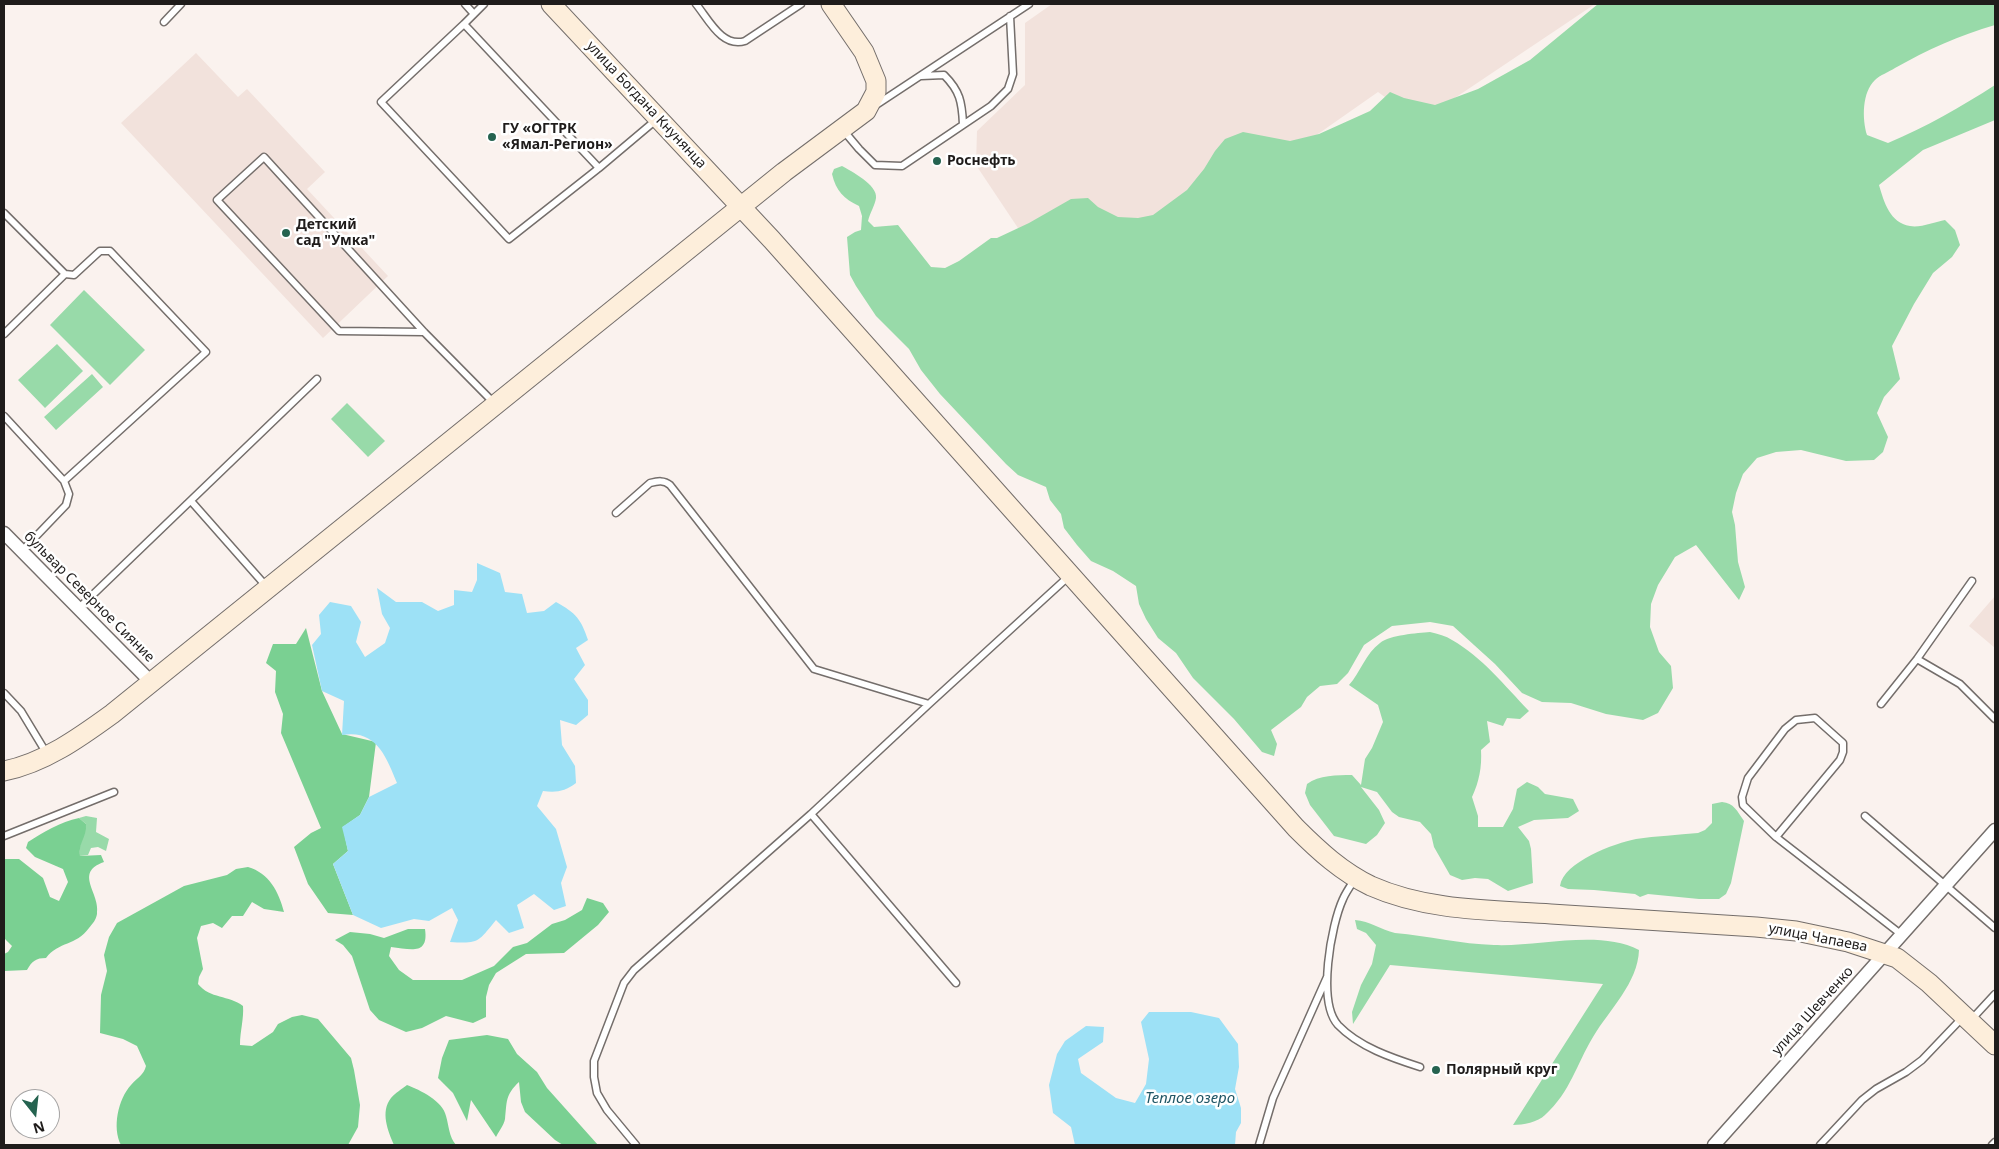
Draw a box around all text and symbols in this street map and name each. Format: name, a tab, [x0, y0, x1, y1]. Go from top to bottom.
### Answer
street label: улица Богдана Кнунянца	[582, 38, 710, 172]
place label: ГУ «ОГТРК «Ямал-Регион»	[502, 121, 613, 154]
marker: ГУ «ОГТРК «Ямал-Регион»	[486, 131, 498, 143]
place label: Роснефть	[947, 153, 1016, 169]
marker: Роснефть	[931, 155, 943, 167]
place label: Детский сад "Умка"	[296, 217, 375, 250]
marker: Детский сад "Умка"	[280, 227, 292, 239]
street label: бульвар Северное Сияние	[20, 528, 158, 666]
street label: улица Чапаева	[1767, 920, 1869, 956]
street label: улица Шевченко	[1769, 963, 1857, 1059]
place label: Полярный круг	[1446, 1062, 1557, 1078]
marker: Полярный круг	[1430, 1064, 1442, 1076]
north arrow	[10, 1089, 60, 1139]
water label: Теплое озеро	[1145, 1090, 1235, 1108]
text: N	[31, 1117, 47, 1139]

